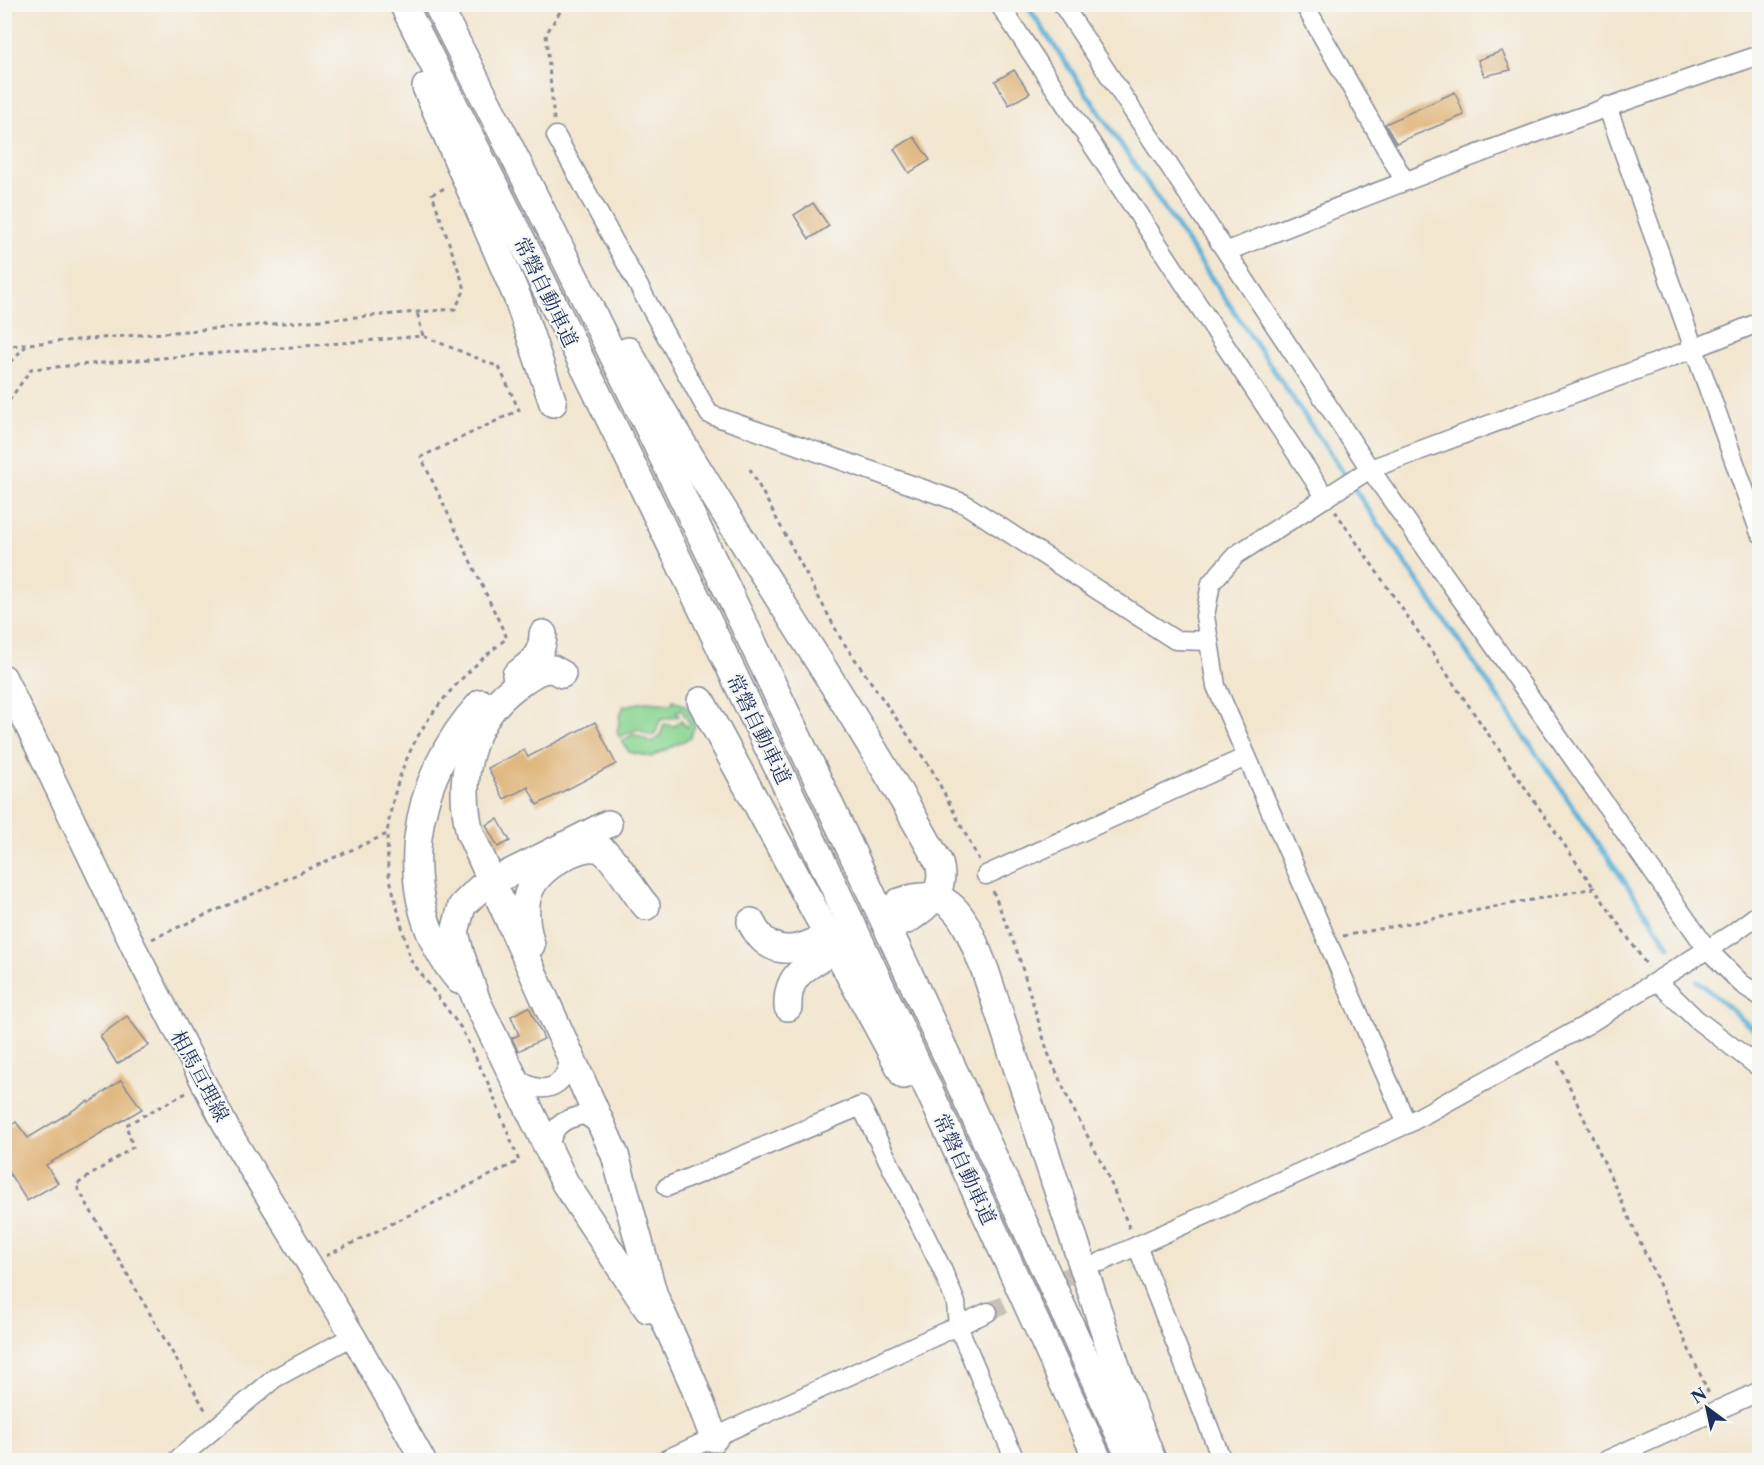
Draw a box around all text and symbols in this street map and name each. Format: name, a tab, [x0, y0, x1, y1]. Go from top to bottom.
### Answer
street label: 常磐自動車道	[509, 233, 583, 351]
street label: 常磐自動車道	[722, 670, 796, 788]
street label: 相馬亘理線	[166, 1026, 234, 1126]
street label: 常磐自動車道	[929, 1110, 1001, 1228]
north arrow	[1677, 1378, 1737, 1438]
text: N	[1688, 1383, 1710, 1408]

